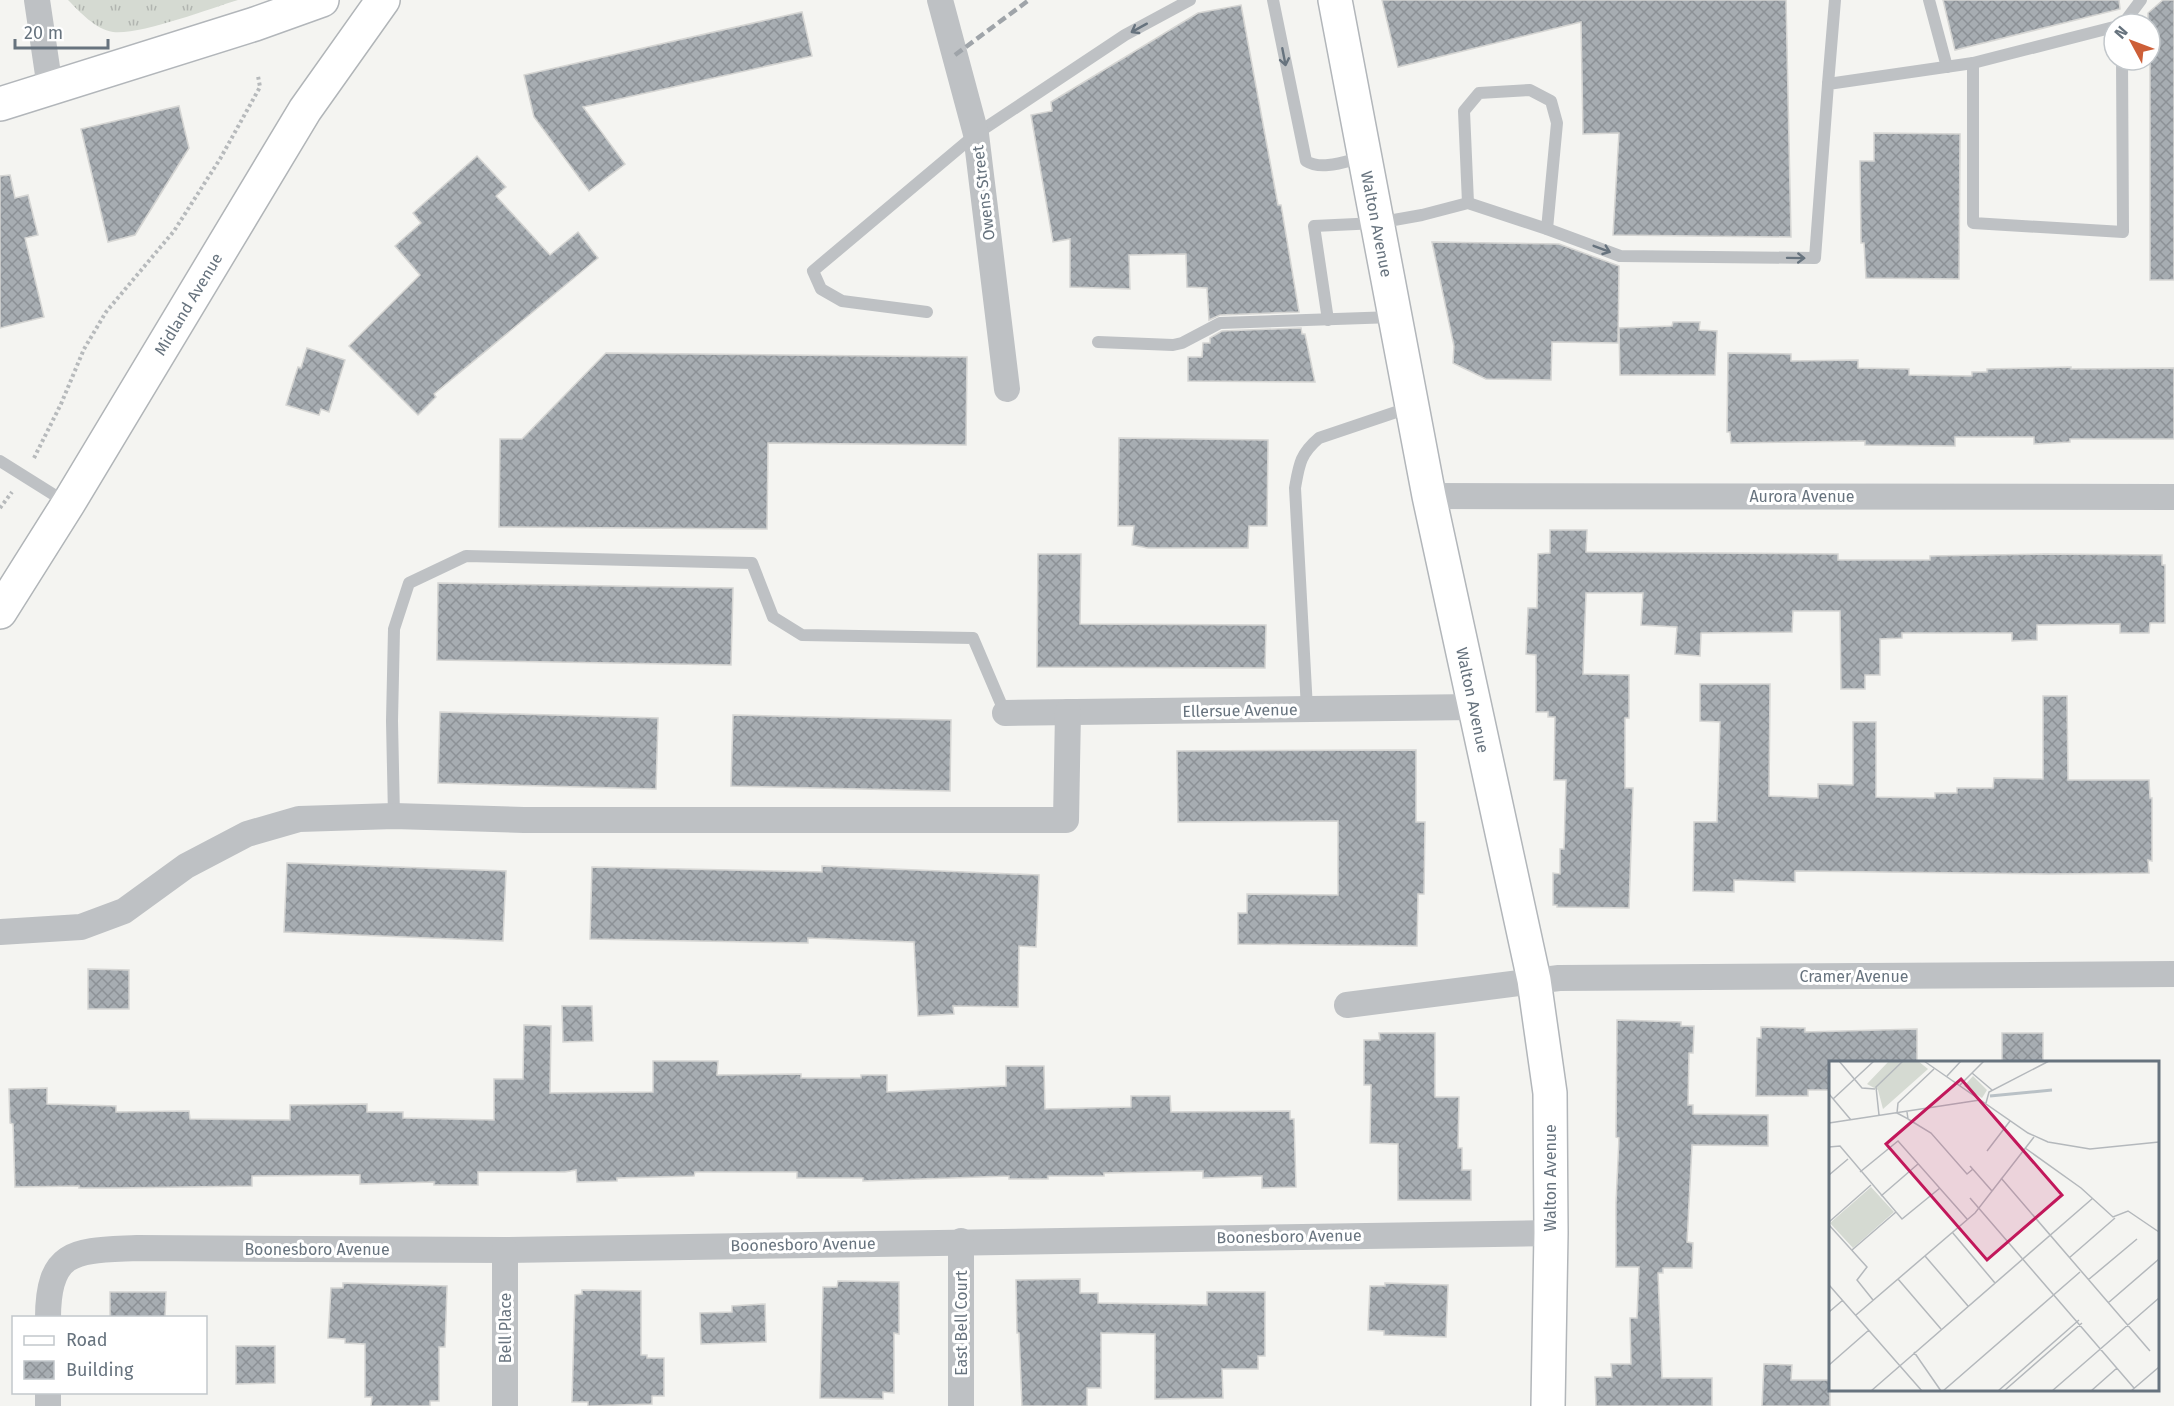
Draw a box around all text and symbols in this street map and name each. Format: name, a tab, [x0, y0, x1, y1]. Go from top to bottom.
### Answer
scale bar	[15, 12, 108, 50]
north arrow	[2102, 12, 2162, 72]
text: 20 m	[24, 22, 63, 44]
text: N	[2110, 22, 2132, 43]
one-way arrow	[1130, 23, 1148, 34]
one-way arrow	[1279, 47, 1290, 67]
street label: Owens Street	[968, 144, 999, 242]
street label: Walton Avenue	[1357, 169, 1396, 279]
one-way arrow	[1592, 245, 1611, 256]
street label: Midland Avenue	[150, 250, 226, 359]
one-way arrow	[1785, 252, 1805, 264]
street label: Aurora Avenue	[1749, 487, 1855, 506]
street label: Walton Avenue	[1452, 646, 1493, 755]
street label: Ellersue Avenue	[1182, 700, 1298, 721]
street label: Cramer Avenue	[1800, 967, 1909, 986]
inset map	[1829, 1061, 2159, 1391]
street label: Walton Avenue	[1541, 1124, 1560, 1232]
street label: Boonesboro Avenue	[1216, 1226, 1362, 1247]
street label: Boonesboro Avenue	[730, 1234, 876, 1255]
street label: Boonesboro Avenue	[244, 1240, 390, 1259]
street label: East Bell Court	[952, 1270, 971, 1376]
street label: Bell Place	[496, 1293, 515, 1363]
legend	[12, 1316, 207, 1394]
text: Road	[66, 1329, 108, 1351]
text: Building	[66, 1359, 134, 1381]

